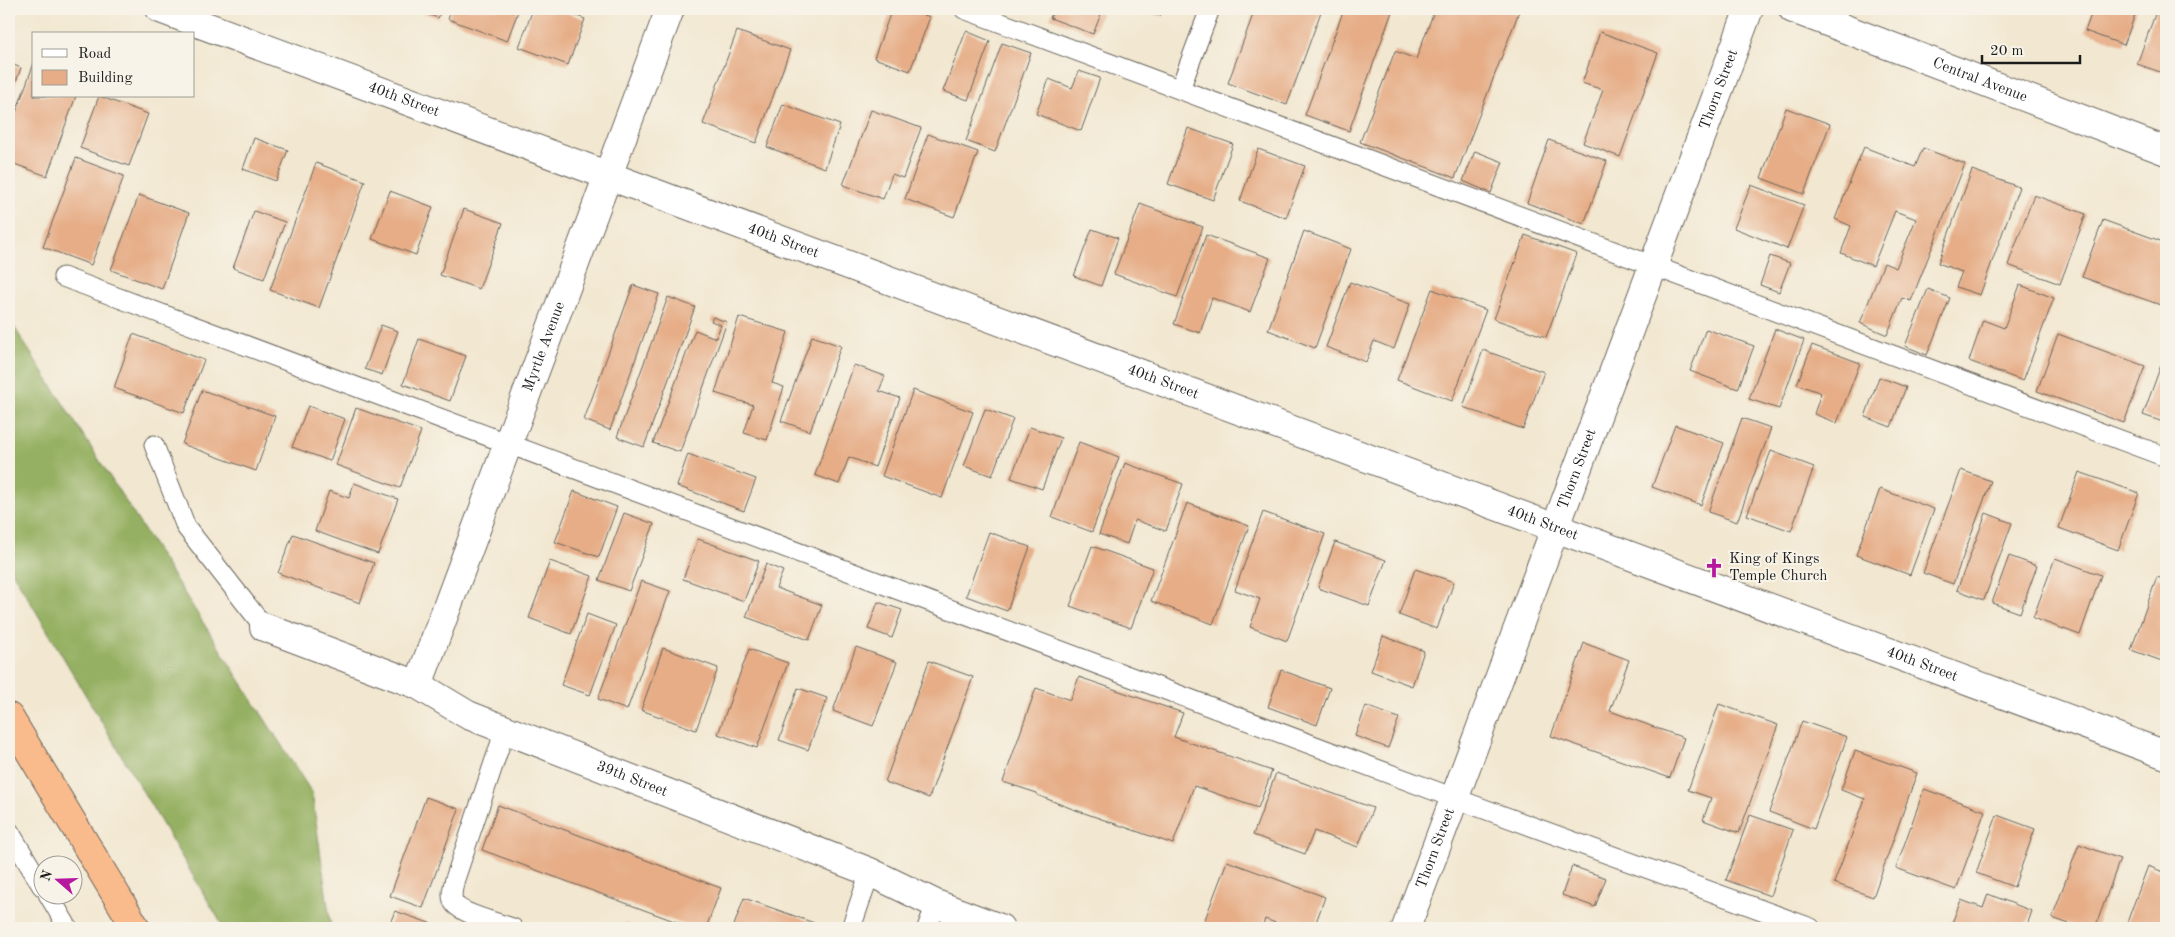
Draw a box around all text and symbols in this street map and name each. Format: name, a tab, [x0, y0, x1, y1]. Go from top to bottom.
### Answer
legend	[32, 32, 195, 98]
scale bar	[1982, 32, 2080, 64]
text: 20 m	[1990, 44, 2024, 59]
text: Road	[78, 47, 112, 62]
street label: Thorn Street	[1697, 47, 1741, 132]
street label: Central Avenue	[1931, 55, 2029, 105]
text: Building	[78, 71, 133, 86]
street label: 40th Street	[366, 80, 441, 120]
street label: 40th Street	[746, 221, 821, 261]
street label: Myrtle Avenue	[521, 300, 568, 394]
street label: 40th Street	[1125, 362, 1201, 402]
street label: Thorn Street	[1556, 427, 1599, 511]
street label: 40th Street	[1505, 503, 1580, 543]
place label: King of Kings Temple Church	[1729, 552, 1828, 584]
church icon: King of Kings Temple Church	[1703, 557, 1725, 579]
street label: 40th Street	[1884, 644, 1960, 684]
street label: 39th Street	[594, 758, 670, 800]
street label: Thorn Street	[1414, 806, 1458, 891]
north arrow	[32, 854, 82, 904]
text: N	[38, 868, 55, 883]

